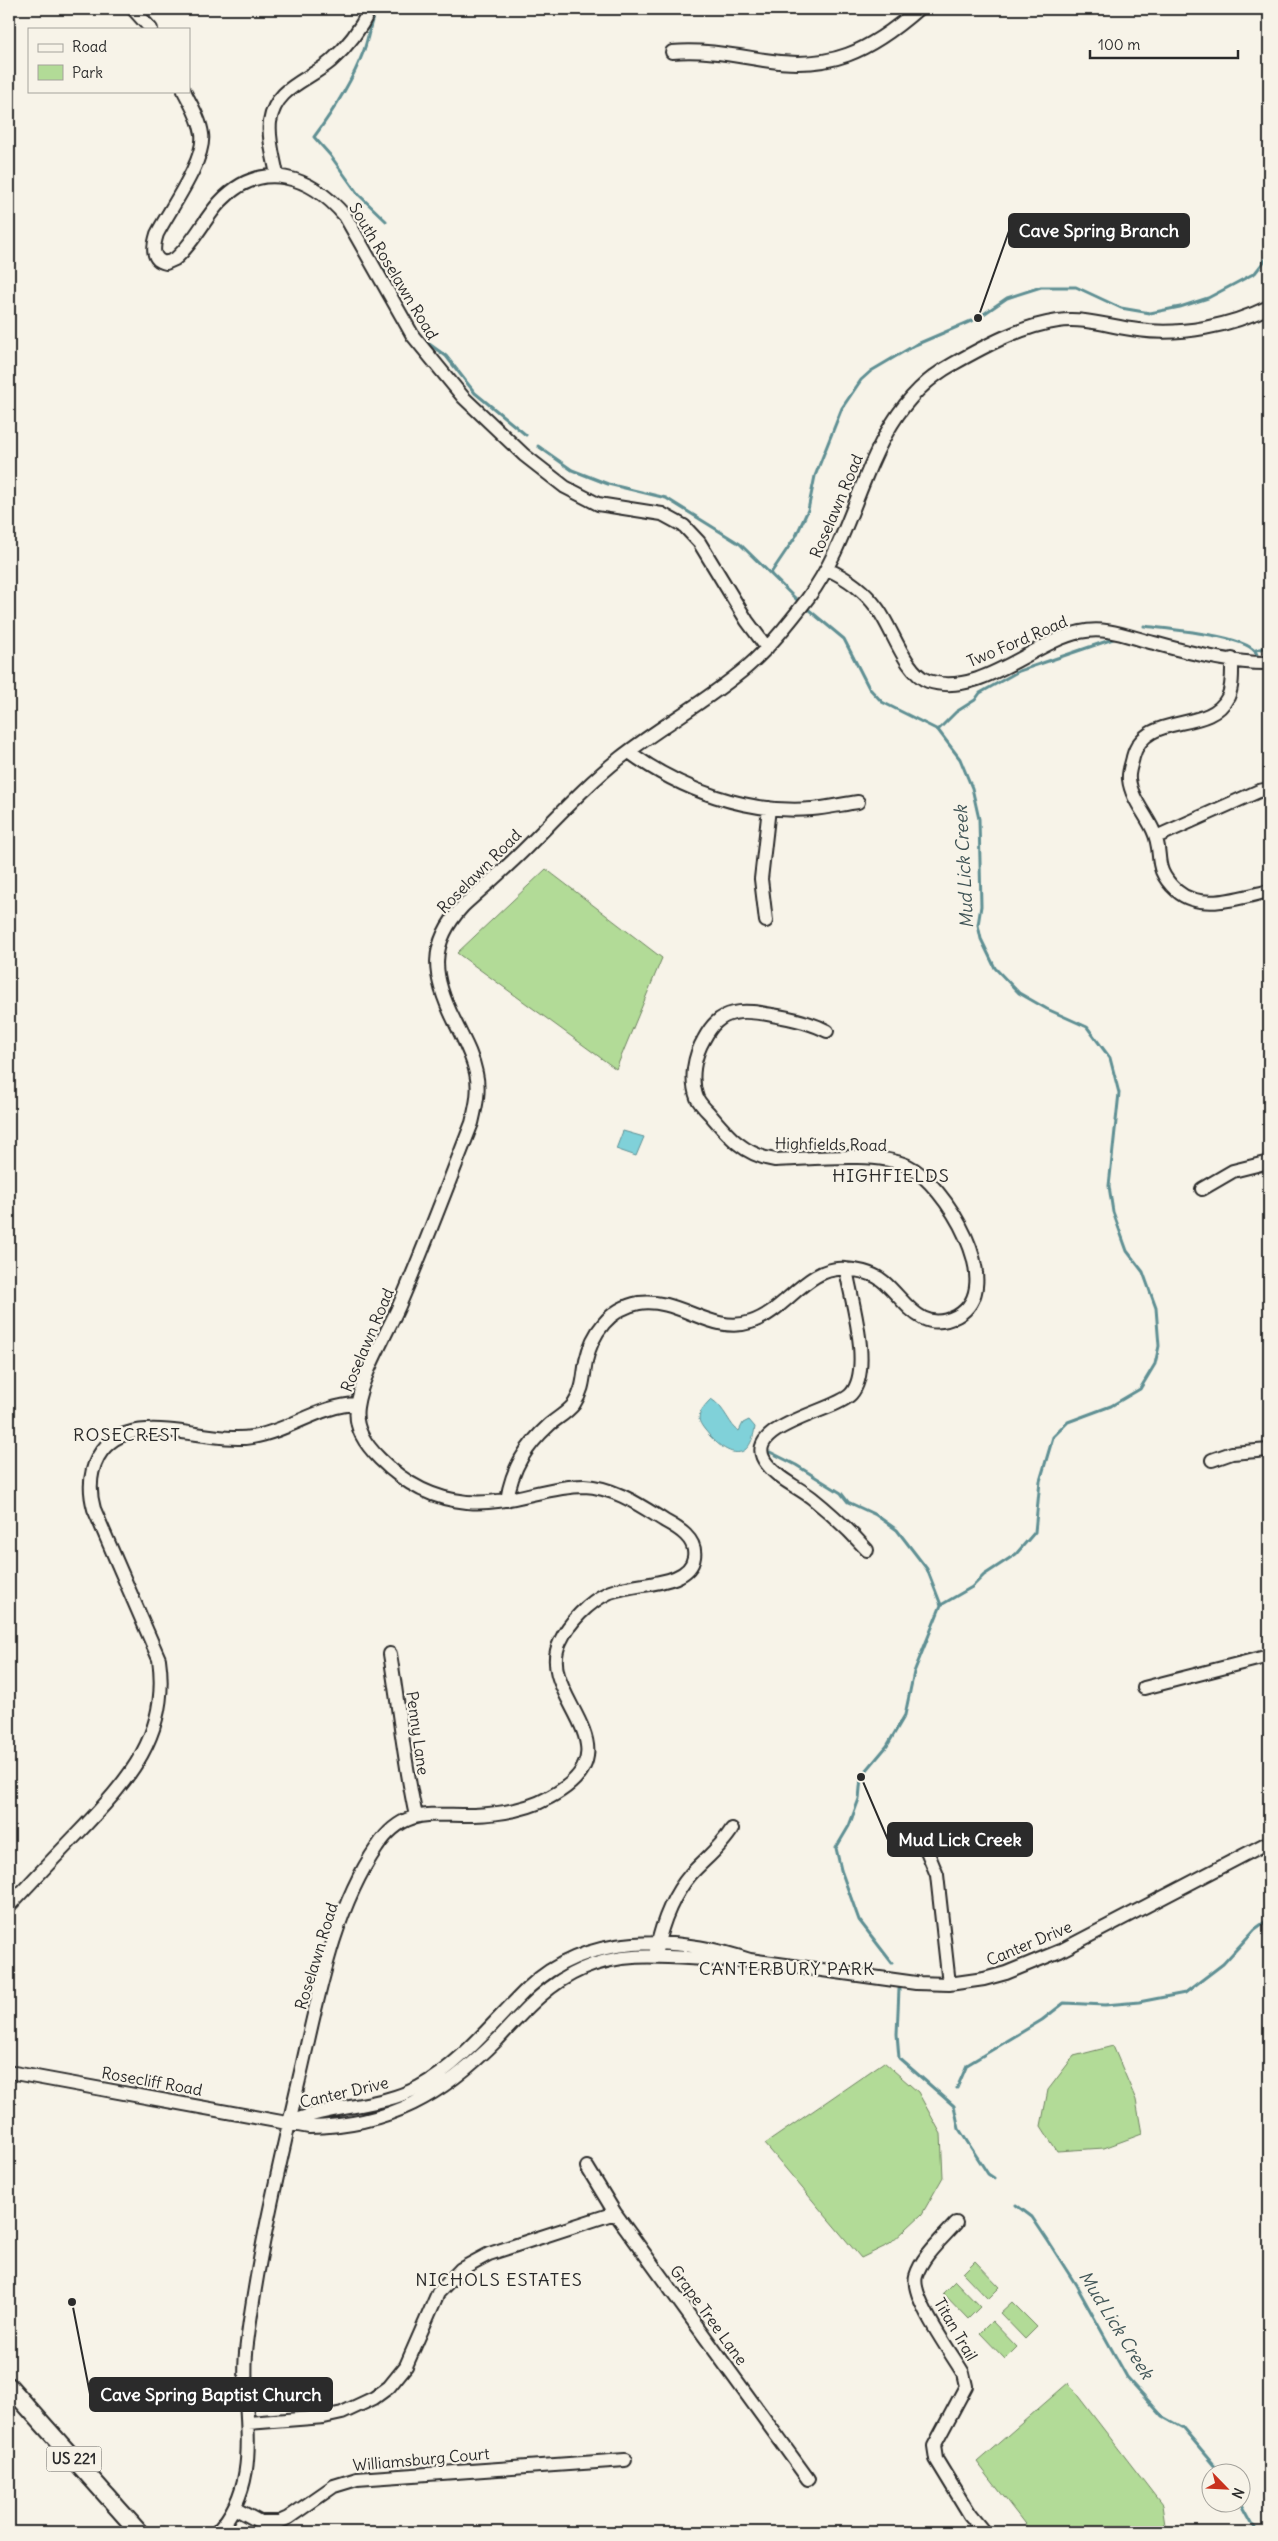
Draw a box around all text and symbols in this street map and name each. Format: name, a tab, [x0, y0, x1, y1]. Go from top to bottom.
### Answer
legend	[28, 28, 190, 92]
scale bar	[1090, 28, 1238, 60]
text: 100 m	[1098, 35, 1140, 54]
text: Road	[72, 37, 107, 56]
text: Park	[72, 63, 103, 82]
street label: South Roselawn Road	[345, 199, 443, 343]
callout: Cave Spring Branch	[1009, 214, 1189, 247]
text: Cave Spring Branch	[1019, 219, 1180, 242]
street label: Roselawn Road	[805, 451, 867, 561]
street label: Two Ford Road	[964, 611, 1070, 671]
water label: Mud Lick Creek	[949, 803, 978, 929]
street label: Roselawn Road	[433, 825, 525, 917]
street label: Highfields Road	[775, 1133, 887, 1155]
district label: HIGHFIELDS	[832, 1164, 950, 1187]
street label: Roselawn Road	[336, 1285, 398, 1395]
district label: ROSECREST	[73, 1423, 181, 1446]
street label: Penny Lane	[402, 1690, 434, 1776]
callout: Mud Lick Creek	[888, 1823, 1032, 1856]
text: Mud Lick Creek	[898, 1828, 1022, 1851]
street label: Roselawn Road	[290, 1900, 342, 2012]
street label: Canter Drive	[983, 1916, 1075, 1970]
district label: CANTERBURY PARK	[699, 1957, 875, 1980]
street label: Rosecliff Road	[100, 2062, 204, 2100]
street label: Canter Drive	[298, 2072, 390, 2112]
street label: Grape Tree Lane	[666, 2261, 752, 2369]
water label: Mud Lick Creek	[1074, 2266, 1160, 2385]
district label: NICHOLS ESTATES	[415, 2268, 583, 2291]
street label: Titan Trail	[930, 2294, 982, 2364]
callout: Cave Spring Baptist Church	[90, 2378, 332, 2411]
text: Cave Spring Baptist Church	[100, 2383, 322, 2406]
street label: Williamsburg Court	[352, 2443, 491, 2475]
road number: US 221	[46, 2446, 102, 2472]
north arrow	[1200, 2464, 1250, 2514]
text: N	[1228, 2485, 1248, 2501]

